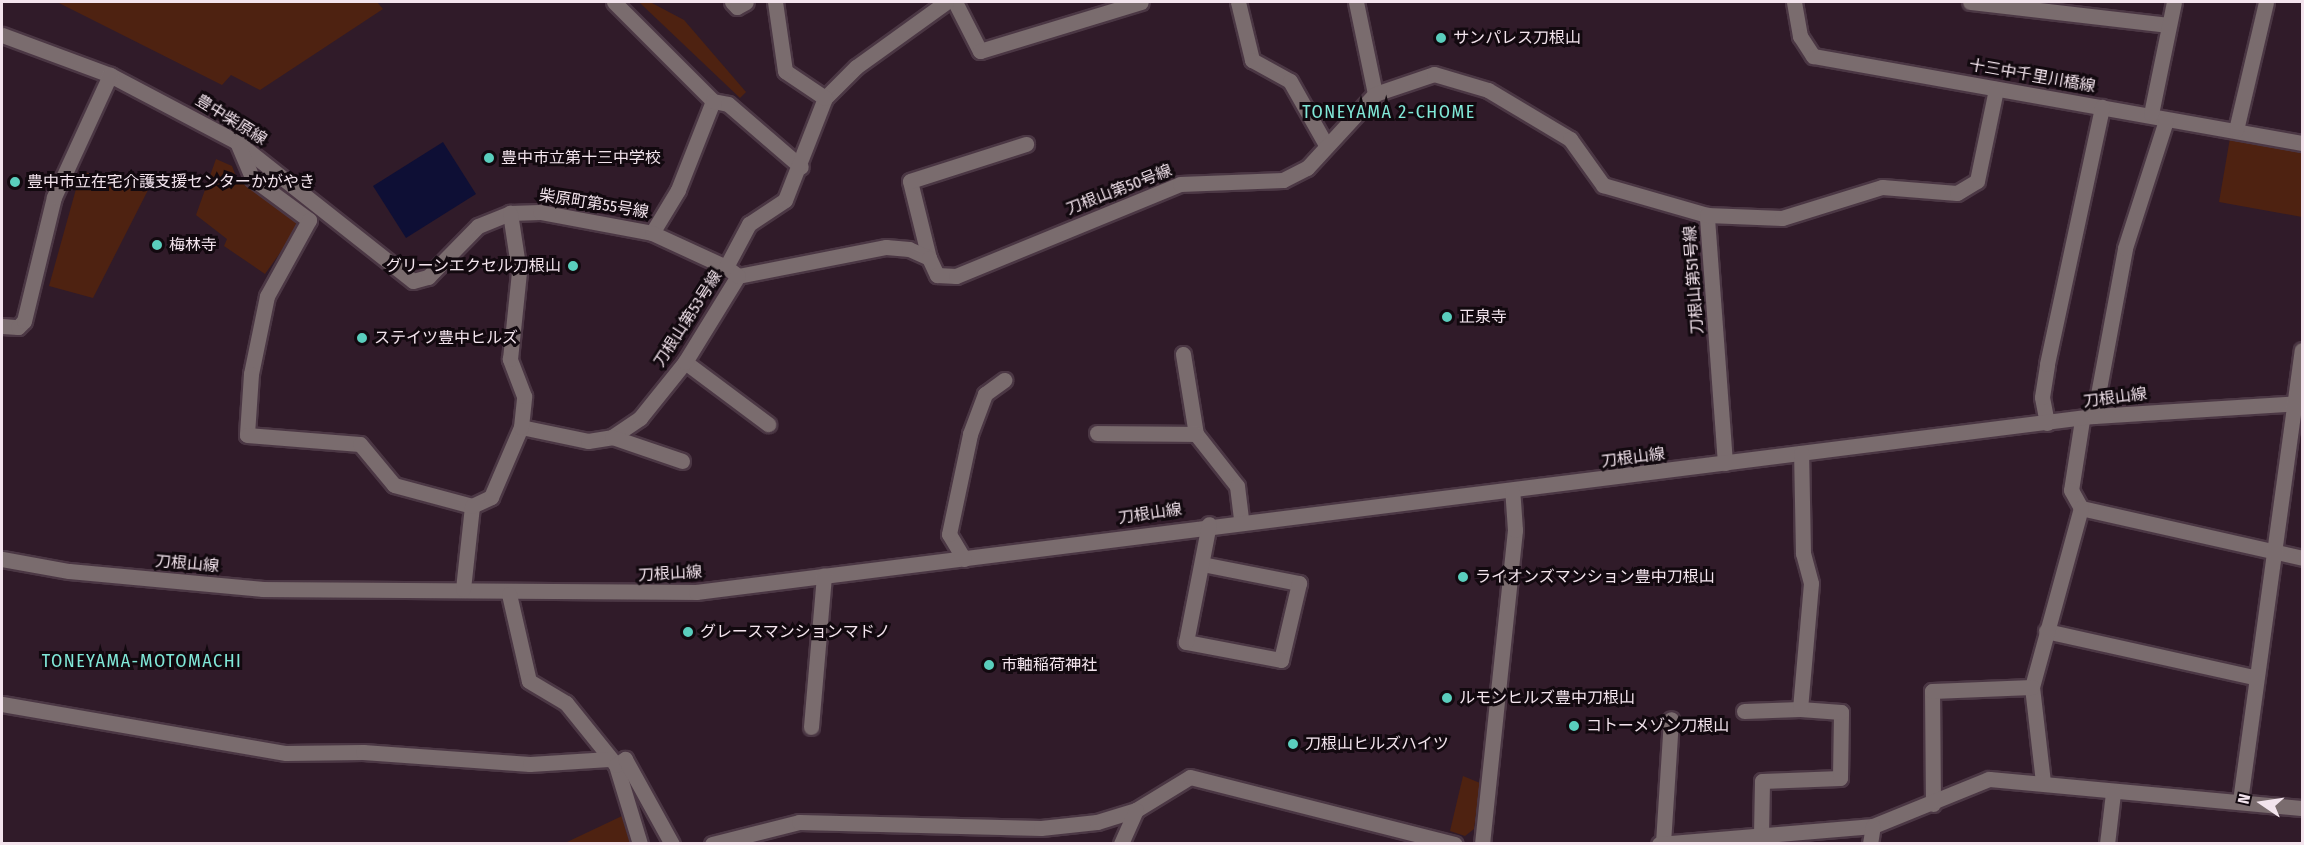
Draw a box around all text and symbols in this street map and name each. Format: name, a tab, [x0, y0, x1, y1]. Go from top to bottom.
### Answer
place label: サンパレス刀根山	[1453, 28, 1581, 48]
marker: サンパレス刀根山	[1434, 31, 1448, 45]
street label: 十三中千里川橋線	[1967, 55, 2097, 97]
street label: 豊中柴原線	[192, 91, 270, 149]
district label: TONEYAMA 2-CHOME	[1302, 101, 1476, 123]
place label: 豊中市立第十三中学校	[501, 148, 661, 168]
marker: 豊中市立第十三中学校	[482, 151, 496, 165]
street label: 刀根山第50号線	[1063, 161, 1175, 219]
place label: 豊中市立在宅介護支援センターかがやき	[27, 172, 315, 192]
marker: 豊中市立在宅介護支援センターかがやき	[8, 175, 22, 189]
street label: 柴原町第55号線	[538, 186, 650, 222]
street label: 刀根山第51号線	[1681, 225, 1707, 335]
place label: 梅林寺	[169, 235, 217, 255]
marker: 梅林寺	[150, 238, 164, 252]
place label: グリーンエクセル刀根山	[385, 256, 561, 276]
marker: グリーンエクセル刀根山	[566, 259, 580, 273]
street label: 刀根山第53号線	[650, 267, 726, 371]
place label: 正泉寺	[1459, 307, 1507, 327]
marker: 正泉寺	[1440, 310, 1454, 324]
place label: ステイツ豊中ヒルズ	[374, 328, 518, 348]
marker: ステイツ豊中ヒルズ	[355, 331, 369, 345]
street label: 刀根山線	[2082, 385, 2148, 411]
street label: 刀根山線	[1600, 445, 1666, 471]
street label: 刀根山線	[1117, 500, 1183, 528]
street label: 刀根山線	[154, 552, 220, 576]
street label: 刀根山線	[638, 563, 702, 585]
place label: ライオンズマンション豊中刀根山	[1475, 567, 1715, 587]
marker: ライオンズマンション豊中刀根山	[1456, 570, 1470, 584]
place label: グレースマンションマドノ	[700, 622, 892, 642]
marker: グレースマンションマドノ	[681, 625, 695, 639]
district label: TONEYAMA-MOTOMACHI	[42, 650, 242, 672]
place label: 市軸稲荷神社	[1001, 655, 1097, 675]
marker: 市軸稲荷神社	[982, 658, 996, 672]
place label: ルモンヒルズ豊中刀根山	[1459, 688, 1635, 708]
marker: ルモンヒルズ豊中刀根山	[1440, 691, 1454, 705]
place label: コトーメゾン刀根山	[1586, 716, 1730, 736]
marker: コトーメゾン刀根山	[1567, 719, 1581, 733]
place label: 刀根山ヒルズハイツ	[1305, 734, 1449, 754]
marker: 刀根山ヒルズハイツ	[1286, 737, 1300, 751]
north arrow	[2232, 773, 2292, 833]
text: N	[2234, 792, 2254, 806]

